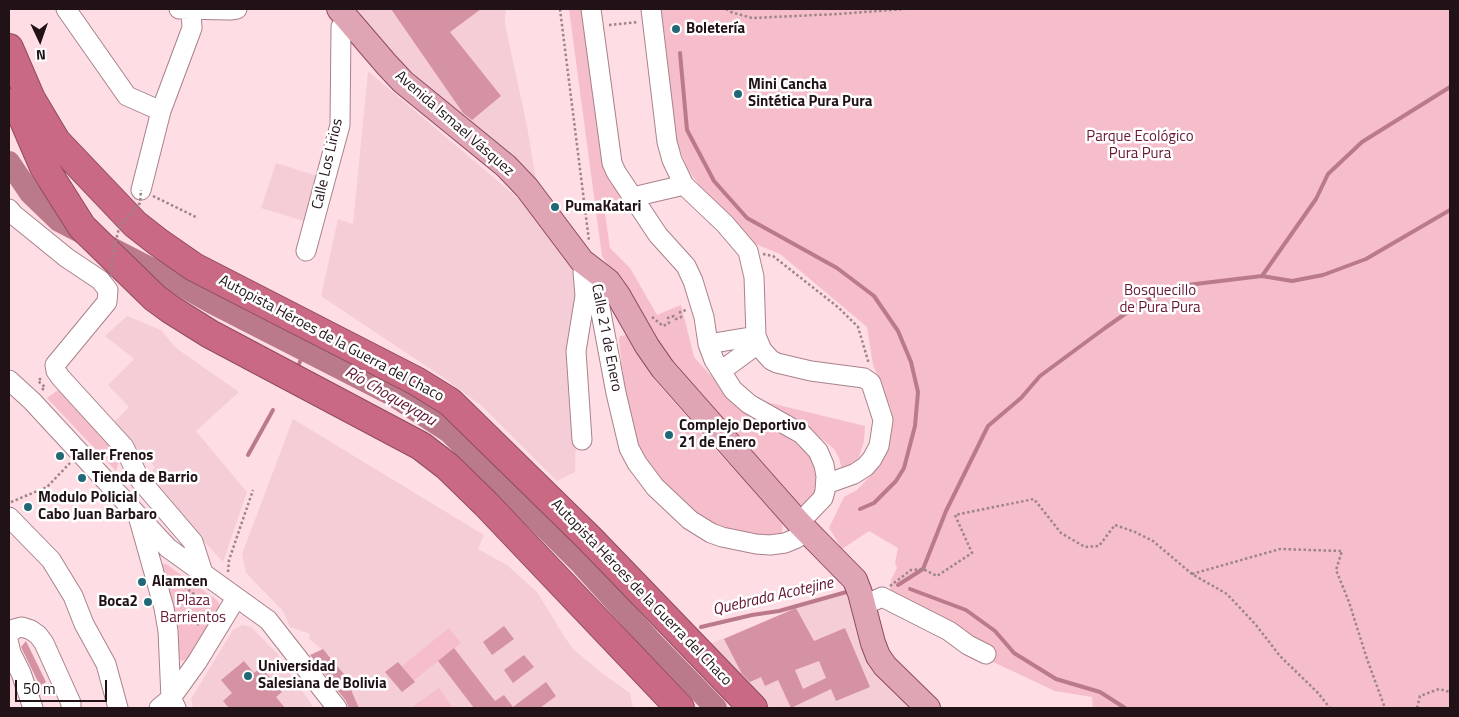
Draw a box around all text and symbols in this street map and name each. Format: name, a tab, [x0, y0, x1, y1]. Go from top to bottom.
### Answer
north arrow	[15, 15, 65, 65]
place label: Boletería	[686, 20, 745, 38]
marker: Boletería	[670, 23, 682, 35]
text: N	[35, 45, 46, 66]
street label: Avenida Ismael Vásquez	[391, 67, 517, 181]
place label: Mini Cancha Sintética Pura Pura	[748, 76, 872, 111]
marker: Mini Cancha Sintética Pura Pura	[732, 88, 744, 100]
street label: Calle Los Lirios	[309, 117, 347, 211]
park label: Parque Ecológico Pura Pura	[1086, 128, 1194, 163]
place label: PumaKatari	[565, 198, 641, 216]
marker: PumaKatari	[549, 201, 561, 213]
street label: Autopista Héroes de la Guerra del Chaco	[215, 272, 447, 406]
park label: Bosquecillo de Pura Pura	[1119, 282, 1201, 317]
street label: Calle 21 de Enero	[587, 283, 625, 393]
water label: Río Choqueyapu	[341, 363, 439, 431]
place label: Complejo Deportivo 21 de Enero	[679, 417, 806, 452]
marker: Complejo Deportivo 21 de Enero	[663, 429, 675, 441]
place label: Taller Frenos	[70, 447, 153, 465]
marker: Taller Frenos	[54, 450, 66, 462]
place label: Tienda de Barrio	[92, 469, 198, 487]
marker: Tienda de Barrio	[76, 472, 88, 484]
place label: Modulo Policial Cabo Juan Barbaro	[38, 489, 157, 524]
street label: Autopista Héroes de la Guerra del Chaco	[547, 496, 735, 690]
marker: Modulo Policial Cabo Juan Barbaro	[22, 501, 34, 513]
place label: Alamcen	[152, 573, 208, 591]
water label: Quebrada Acotejine	[711, 574, 835, 620]
marker: Alamcen	[136, 576, 148, 588]
park label: Plaza Barrientos	[160, 592, 226, 627]
place label: Boca2	[98, 593, 138, 611]
marker: Boca2	[142, 596, 154, 608]
place label: Universidad Salesiana de Bolivia	[258, 658, 387, 693]
scale bar	[18, 670, 110, 702]
marker: Universidad Salesiana de Bolivia	[242, 670, 254, 682]
text: 50 m	[23, 677, 56, 700]

